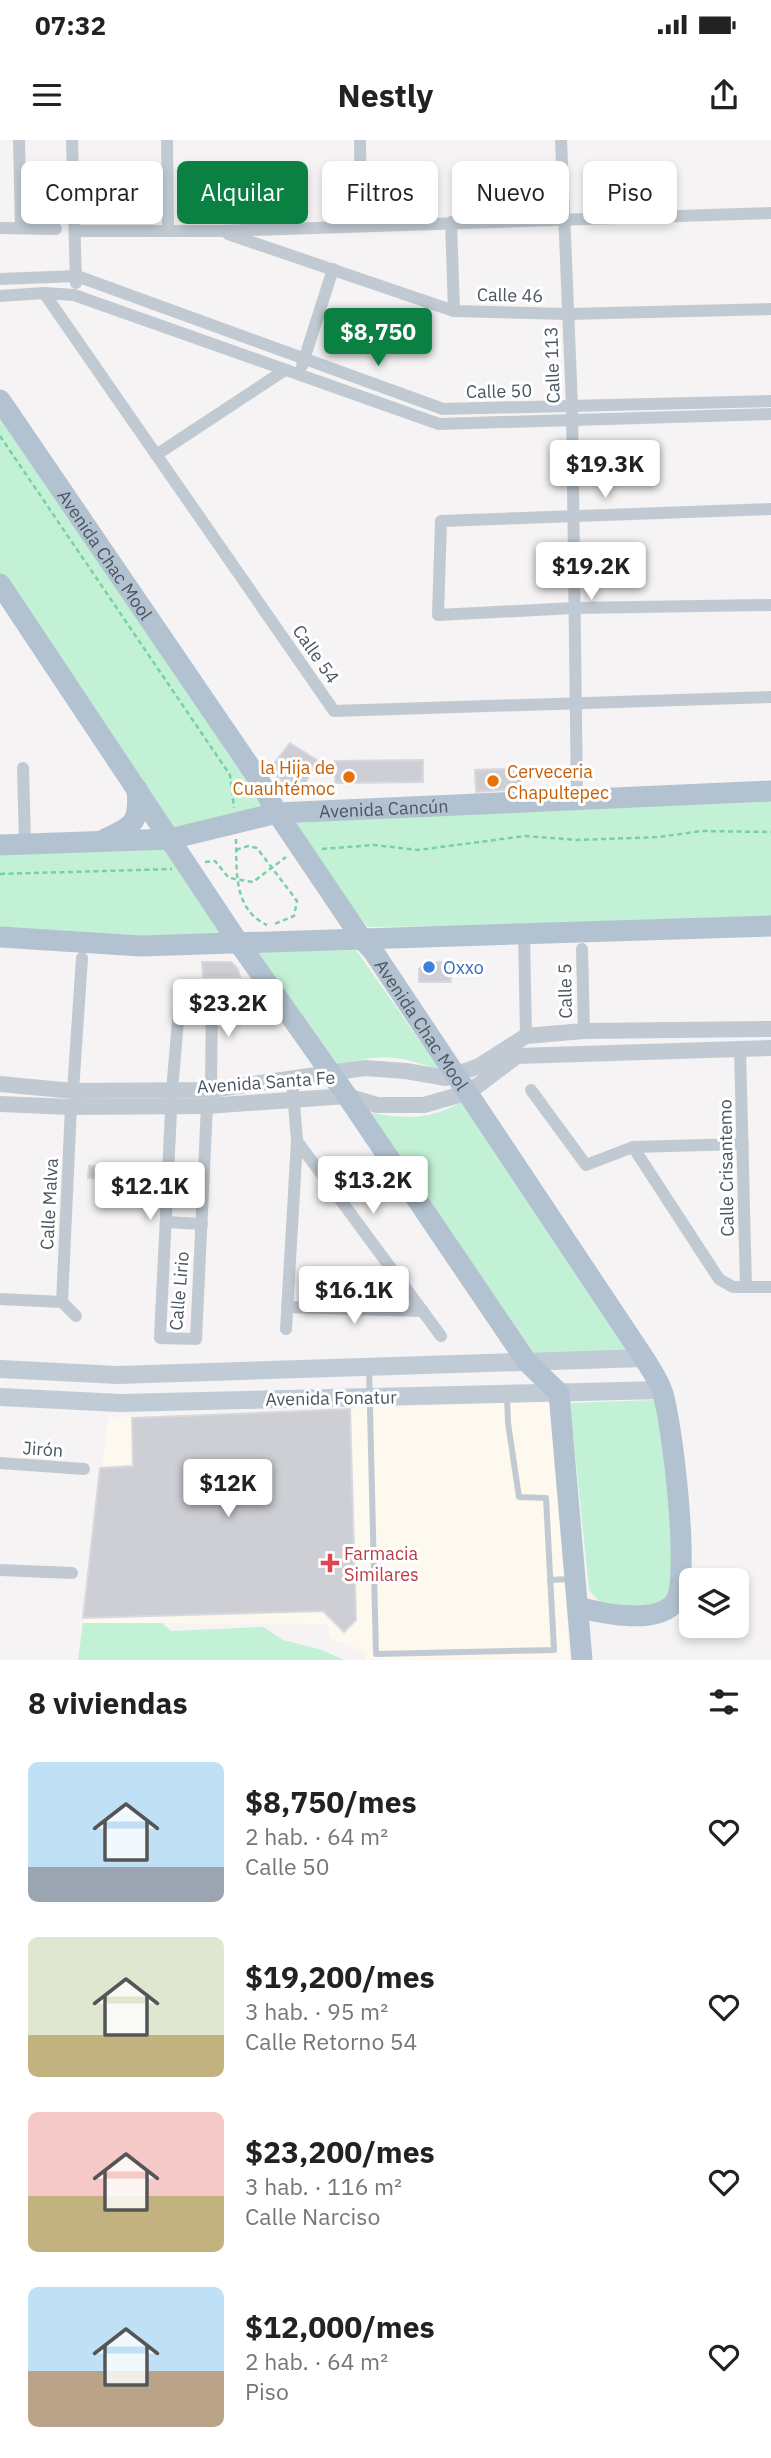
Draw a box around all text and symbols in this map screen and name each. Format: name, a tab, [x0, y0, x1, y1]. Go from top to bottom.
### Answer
text: 07:32	[35, 8, 106, 42]
text: Nestly	[338, 74, 433, 116]
icon: menu	[28, 76, 66, 114]
icon: share	[705, 76, 743, 114]
chip: Comprar	[21, 161, 163, 224]
chip: Alquilar	[177, 161, 308, 224]
chip: Filtros	[322, 161, 438, 224]
chip: Nuevo	[452, 161, 569, 224]
chip: Piso	[583, 161, 677, 224]
street label: Calle 46	[477, 283, 543, 307]
pin: $8,750	[321, 308, 435, 368]
text: $8,750	[340, 316, 416, 346]
street label: Calle 113	[539, 326, 565, 404]
street label: Calle 50	[466, 379, 532, 403]
pin: $19.3K	[548, 440, 662, 500]
text: $19.3K	[566, 448, 644, 478]
street label: Avenida Chac Mool	[53, 485, 158, 624]
pin: $19.2K	[534, 542, 648, 602]
text: $19.2K	[552, 550, 630, 580]
street label: Calle 54	[288, 620, 345, 688]
place label: la Hija de Cuauhtémoc	[233, 756, 335, 800]
place label: Cerveceria Chapultepec	[507, 760, 609, 804]
marker: la Hija de Cuauhtémoc	[341, 769, 357, 785]
marker: Cerveceria Chapultepec	[485, 773, 501, 789]
street label: Avenida Cancún	[319, 794, 449, 823]
street label: Avenida Chac Mool	[370, 954, 474, 1095]
place label: Oxxo	[443, 956, 484, 979]
marker: Oxxo	[421, 959, 437, 975]
street label: Calle 5	[553, 963, 577, 1019]
pin: $23.2K	[171, 979, 285, 1039]
text: $23.2K	[189, 987, 267, 1017]
street label: Avenida Santa Fe	[196, 1066, 336, 1098]
street label: Calle Crisantemo	[713, 1099, 739, 1237]
pin: $13.2K	[316, 1156, 430, 1216]
street label: Calle Malva	[35, 1157, 63, 1250]
pin: $12.1K	[93, 1163, 207, 1222]
text: $13.2K	[334, 1164, 412, 1194]
text: $12.1K	[111, 1170, 189, 1200]
street label: Calle Lirio	[164, 1250, 194, 1332]
pin: $16.1K	[297, 1266, 411, 1326]
text: $16.1K	[315, 1274, 393, 1304]
street label: Avenida Fonatur	[265, 1385, 397, 1411]
street label: Jirón	[22, 1436, 64, 1462]
pin: $12K	[187, 1460, 269, 1519]
text: $12K	[199, 1467, 257, 1497]
place label: Farmacia Similares	[344, 1542, 419, 1586]
marker: Farmacia Similares	[322, 1555, 338, 1571]
map controls	[679, 1568, 749, 1638]
button: layers	[679, 1568, 749, 1638]
text: 8 viviendas	[28, 1683, 188, 1722]
icon: filters	[705, 1683, 743, 1721]
text: $8,750/mes	[245, 1782, 417, 1821]
icon: home	[84, 1790, 168, 1874]
icon: heart	[705, 1813, 743, 1851]
text: 2 hab. · 64 m²	[245, 1821, 388, 1851]
text: Calle 50	[245, 1851, 330, 1881]
text: $19,200/mes	[245, 1957, 435, 1996]
icon: home	[84, 1965, 168, 2049]
icon: heart	[705, 1988, 743, 2026]
text: 3 hab. · 95 m²	[245, 1996, 388, 2026]
text: Calle Retorno 54	[245, 2026, 417, 2056]
text: $23,200/mes	[245, 2132, 435, 2171]
icon: home	[84, 2140, 168, 2224]
icon: heart	[705, 2163, 743, 2201]
text: 3 hab. · 116 m²	[245, 2171, 402, 2201]
text: Calle Narciso	[245, 2201, 380, 2231]
text: $12,000/mes	[245, 2307, 435, 2346]
icon: home	[84, 2315, 168, 2399]
icon: heart	[705, 2338, 743, 2376]
text: 2 hab. · 64 m²	[245, 2346, 388, 2376]
text: Piso	[245, 2376, 289, 2406]

